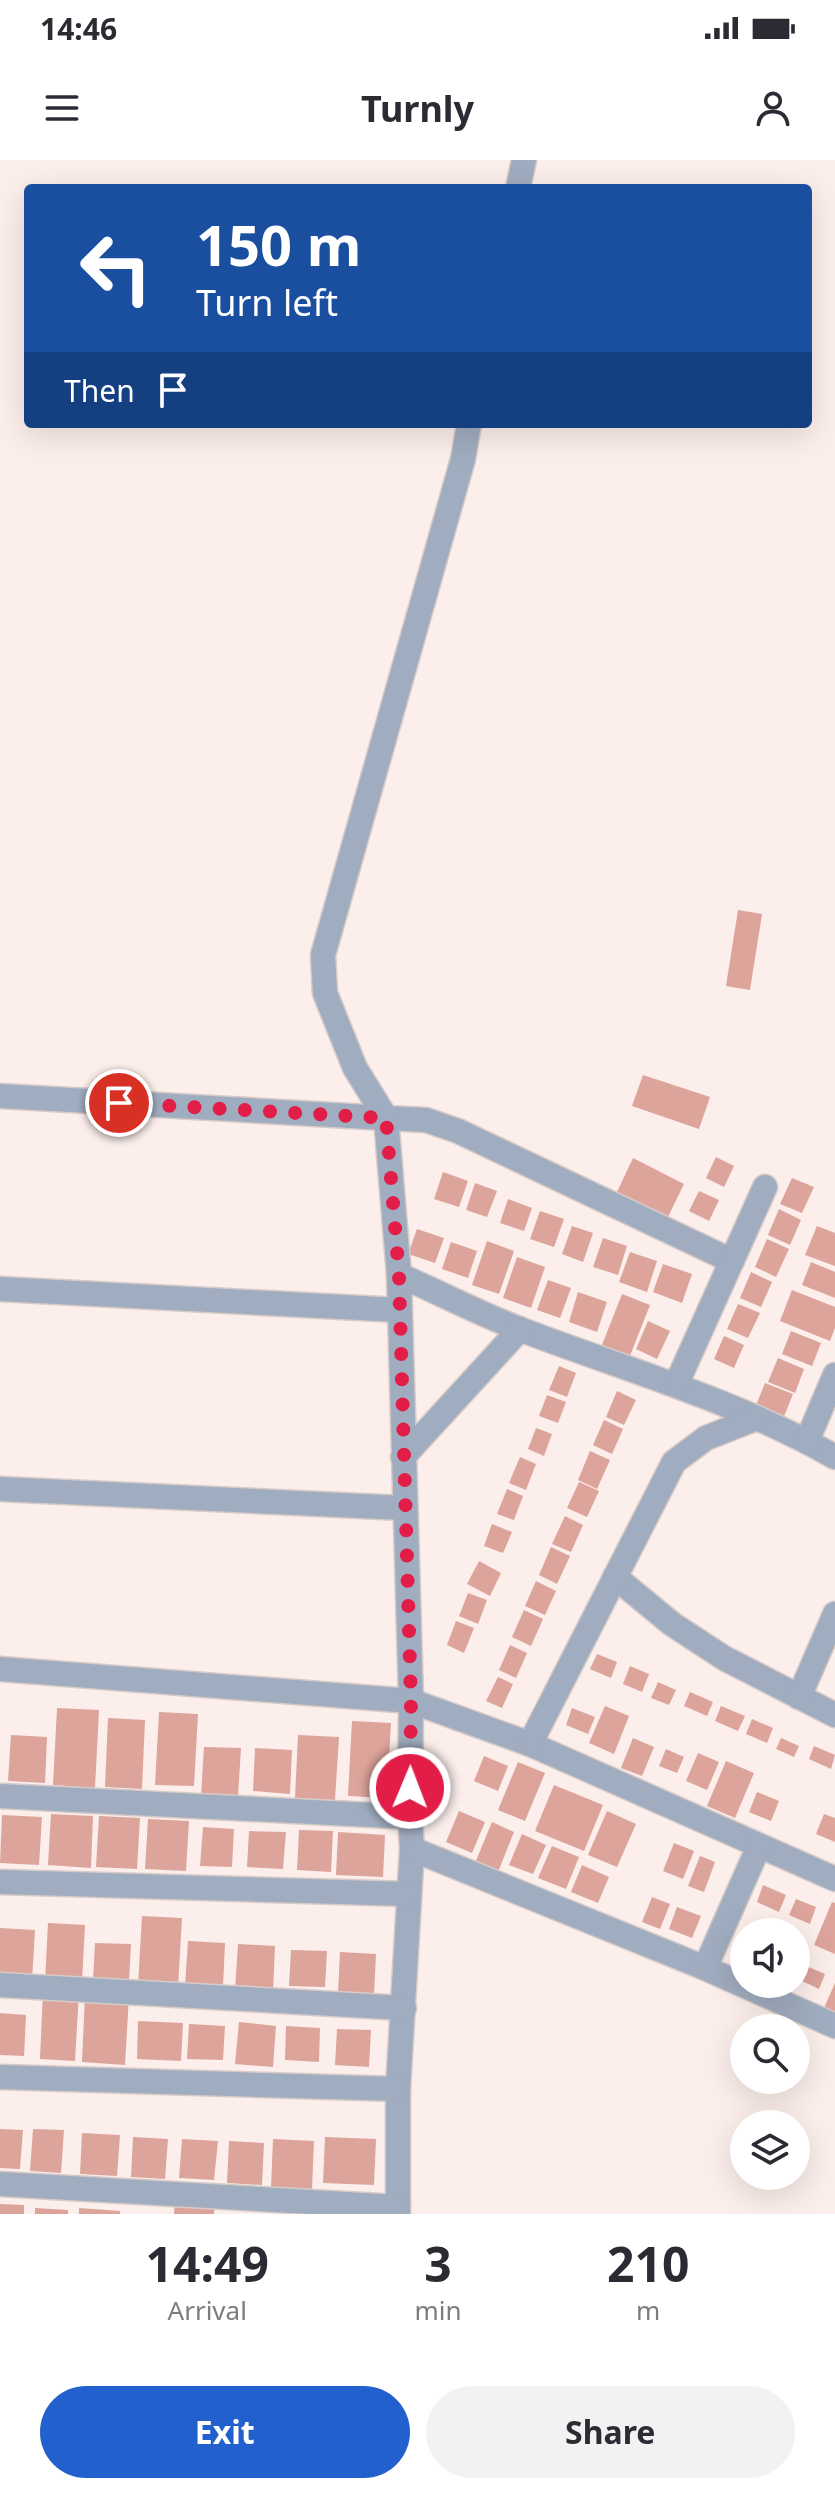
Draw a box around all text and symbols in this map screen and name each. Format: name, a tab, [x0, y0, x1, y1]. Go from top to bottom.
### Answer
text: 14:46	[40, 8, 117, 49]
text: Turnly	[361, 84, 474, 133]
icon: menu	[40, 86, 84, 130]
icon: person	[751, 86, 795, 130]
text: 150 m	[196, 206, 361, 282]
icon: left	[64, 216, 168, 320]
text: Turn left	[196, 278, 338, 327]
icon: arrive	[151, 368, 195, 412]
text: Then	[64, 370, 135, 411]
pin	[85, 1069, 153, 1137]
icon: arrive	[97, 1081, 141, 1125]
position arrow	[368, 1746, 452, 1830]
map controls	[730, 1918, 810, 2190]
button: sound	[730, 1918, 810, 1998]
button: search	[730, 2014, 810, 2094]
button: layers	[730, 2110, 810, 2190]
text: 14:49	[146, 2231, 269, 2296]
text: 3	[424, 2231, 452, 2296]
text: 210	[607, 2231, 689, 2296]
text: Arrival	[168, 2292, 247, 2328]
text: min	[414, 2292, 462, 2328]
text: m	[636, 2292, 660, 2328]
button: Exit	[40, 2386, 410, 2478]
button: Share	[426, 2386, 795, 2478]

